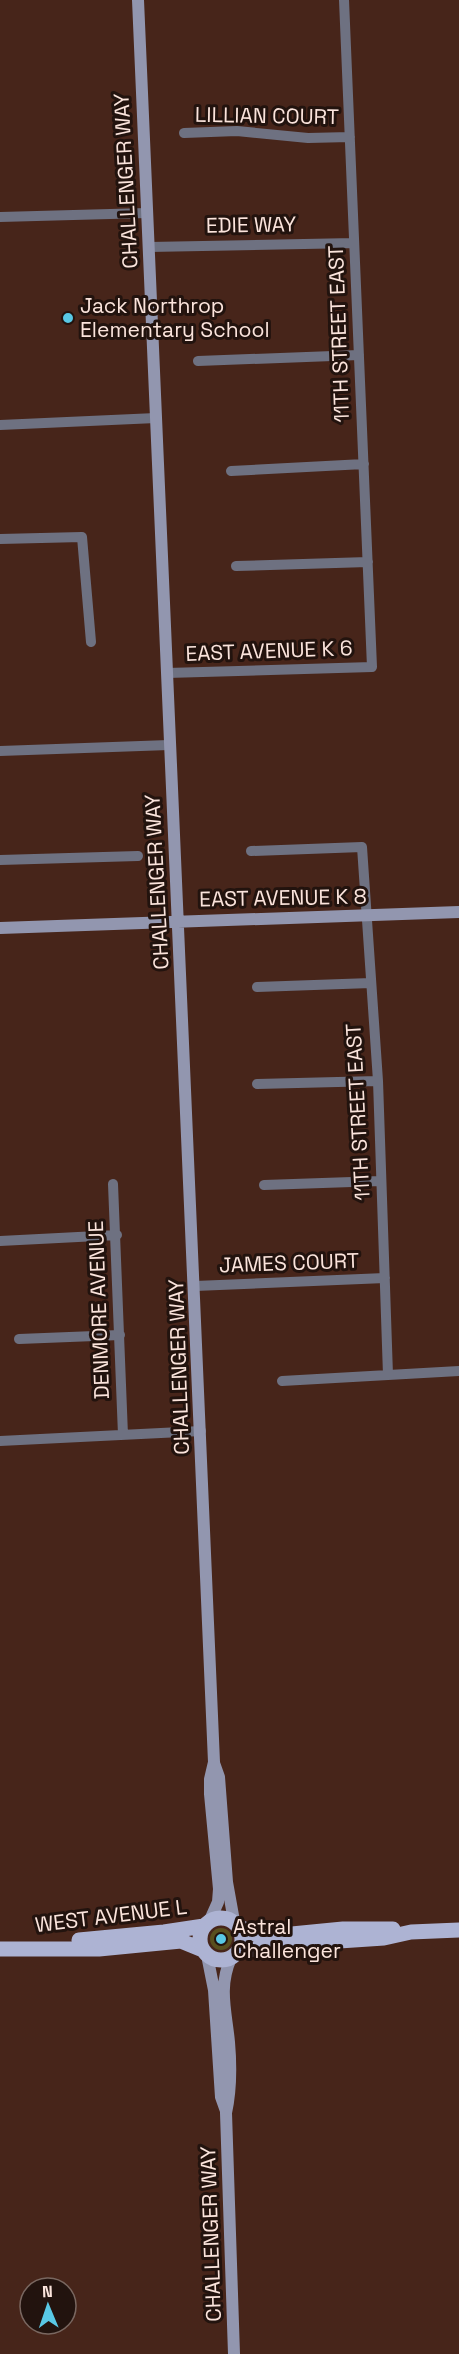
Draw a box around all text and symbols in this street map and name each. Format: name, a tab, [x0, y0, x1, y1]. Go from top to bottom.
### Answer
street label: CHALLENGER WAY	[107, 92, 144, 269]
street label: LILLIAN COURT	[195, 101, 339, 130]
street label: EDIE WAY	[206, 210, 297, 239]
street label: 11TH STREET EAST	[322, 245, 355, 423]
place label: Jack Northrop Elementary School	[80, 292, 270, 343]
marker: Jack Northrop Elementary School	[61, 311, 75, 325]
street label: EAST AVENUE K 6	[185, 634, 353, 667]
street label: CHALLENGER WAY	[138, 793, 175, 970]
street label: EAST AVENUE K 8	[199, 883, 367, 912]
street label: 11TH STREET EAST	[339, 1023, 376, 1201]
street label: DENMORE AVENUE	[82, 1220, 115, 1400]
street label: JAMES COURT	[218, 1247, 360, 1278]
street label: CHALLENGER WAY	[162, 1279, 195, 1455]
street label: WEST AVENUE L	[33, 1893, 188, 1938]
place label: Astral Challenger	[233, 1913, 341, 1964]
marker: Astral Challenger	[214, 1932, 228, 1946]
street label: CHALLENGER WAY	[194, 2146, 227, 2322]
north arrow	[18, 2276, 78, 2336]
text: N	[42, 2281, 53, 2302]

